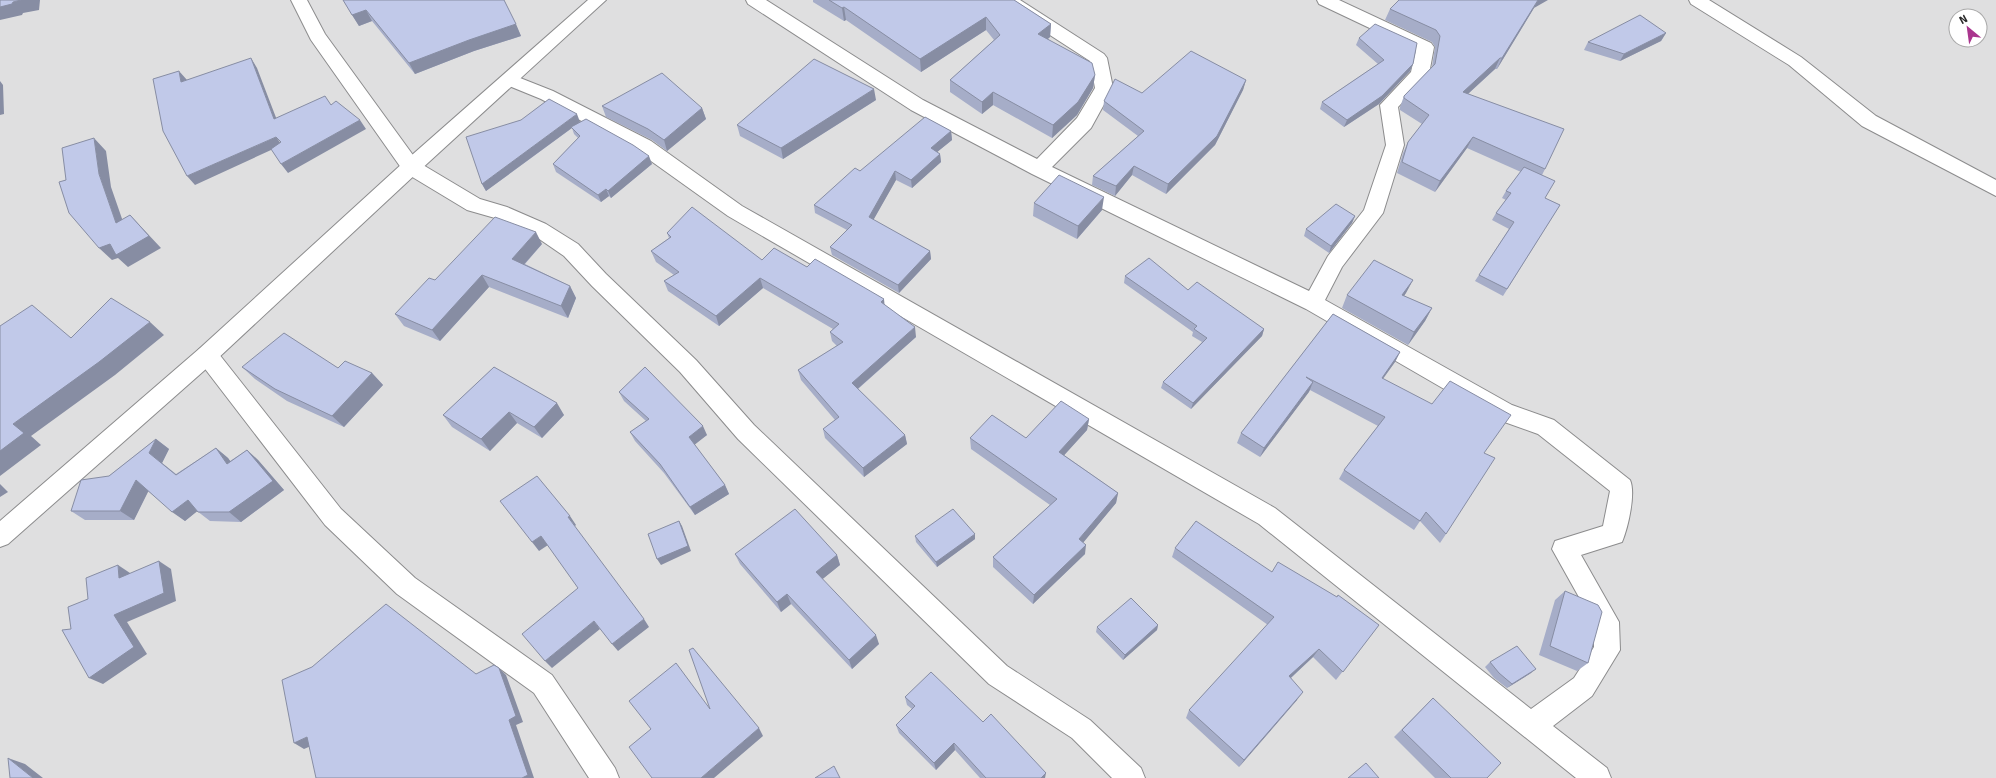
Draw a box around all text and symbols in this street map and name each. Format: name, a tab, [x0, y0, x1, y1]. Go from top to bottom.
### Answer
north arrow	[1948, 8, 1988, 48]
text: N	[1957, 12, 1970, 27]

